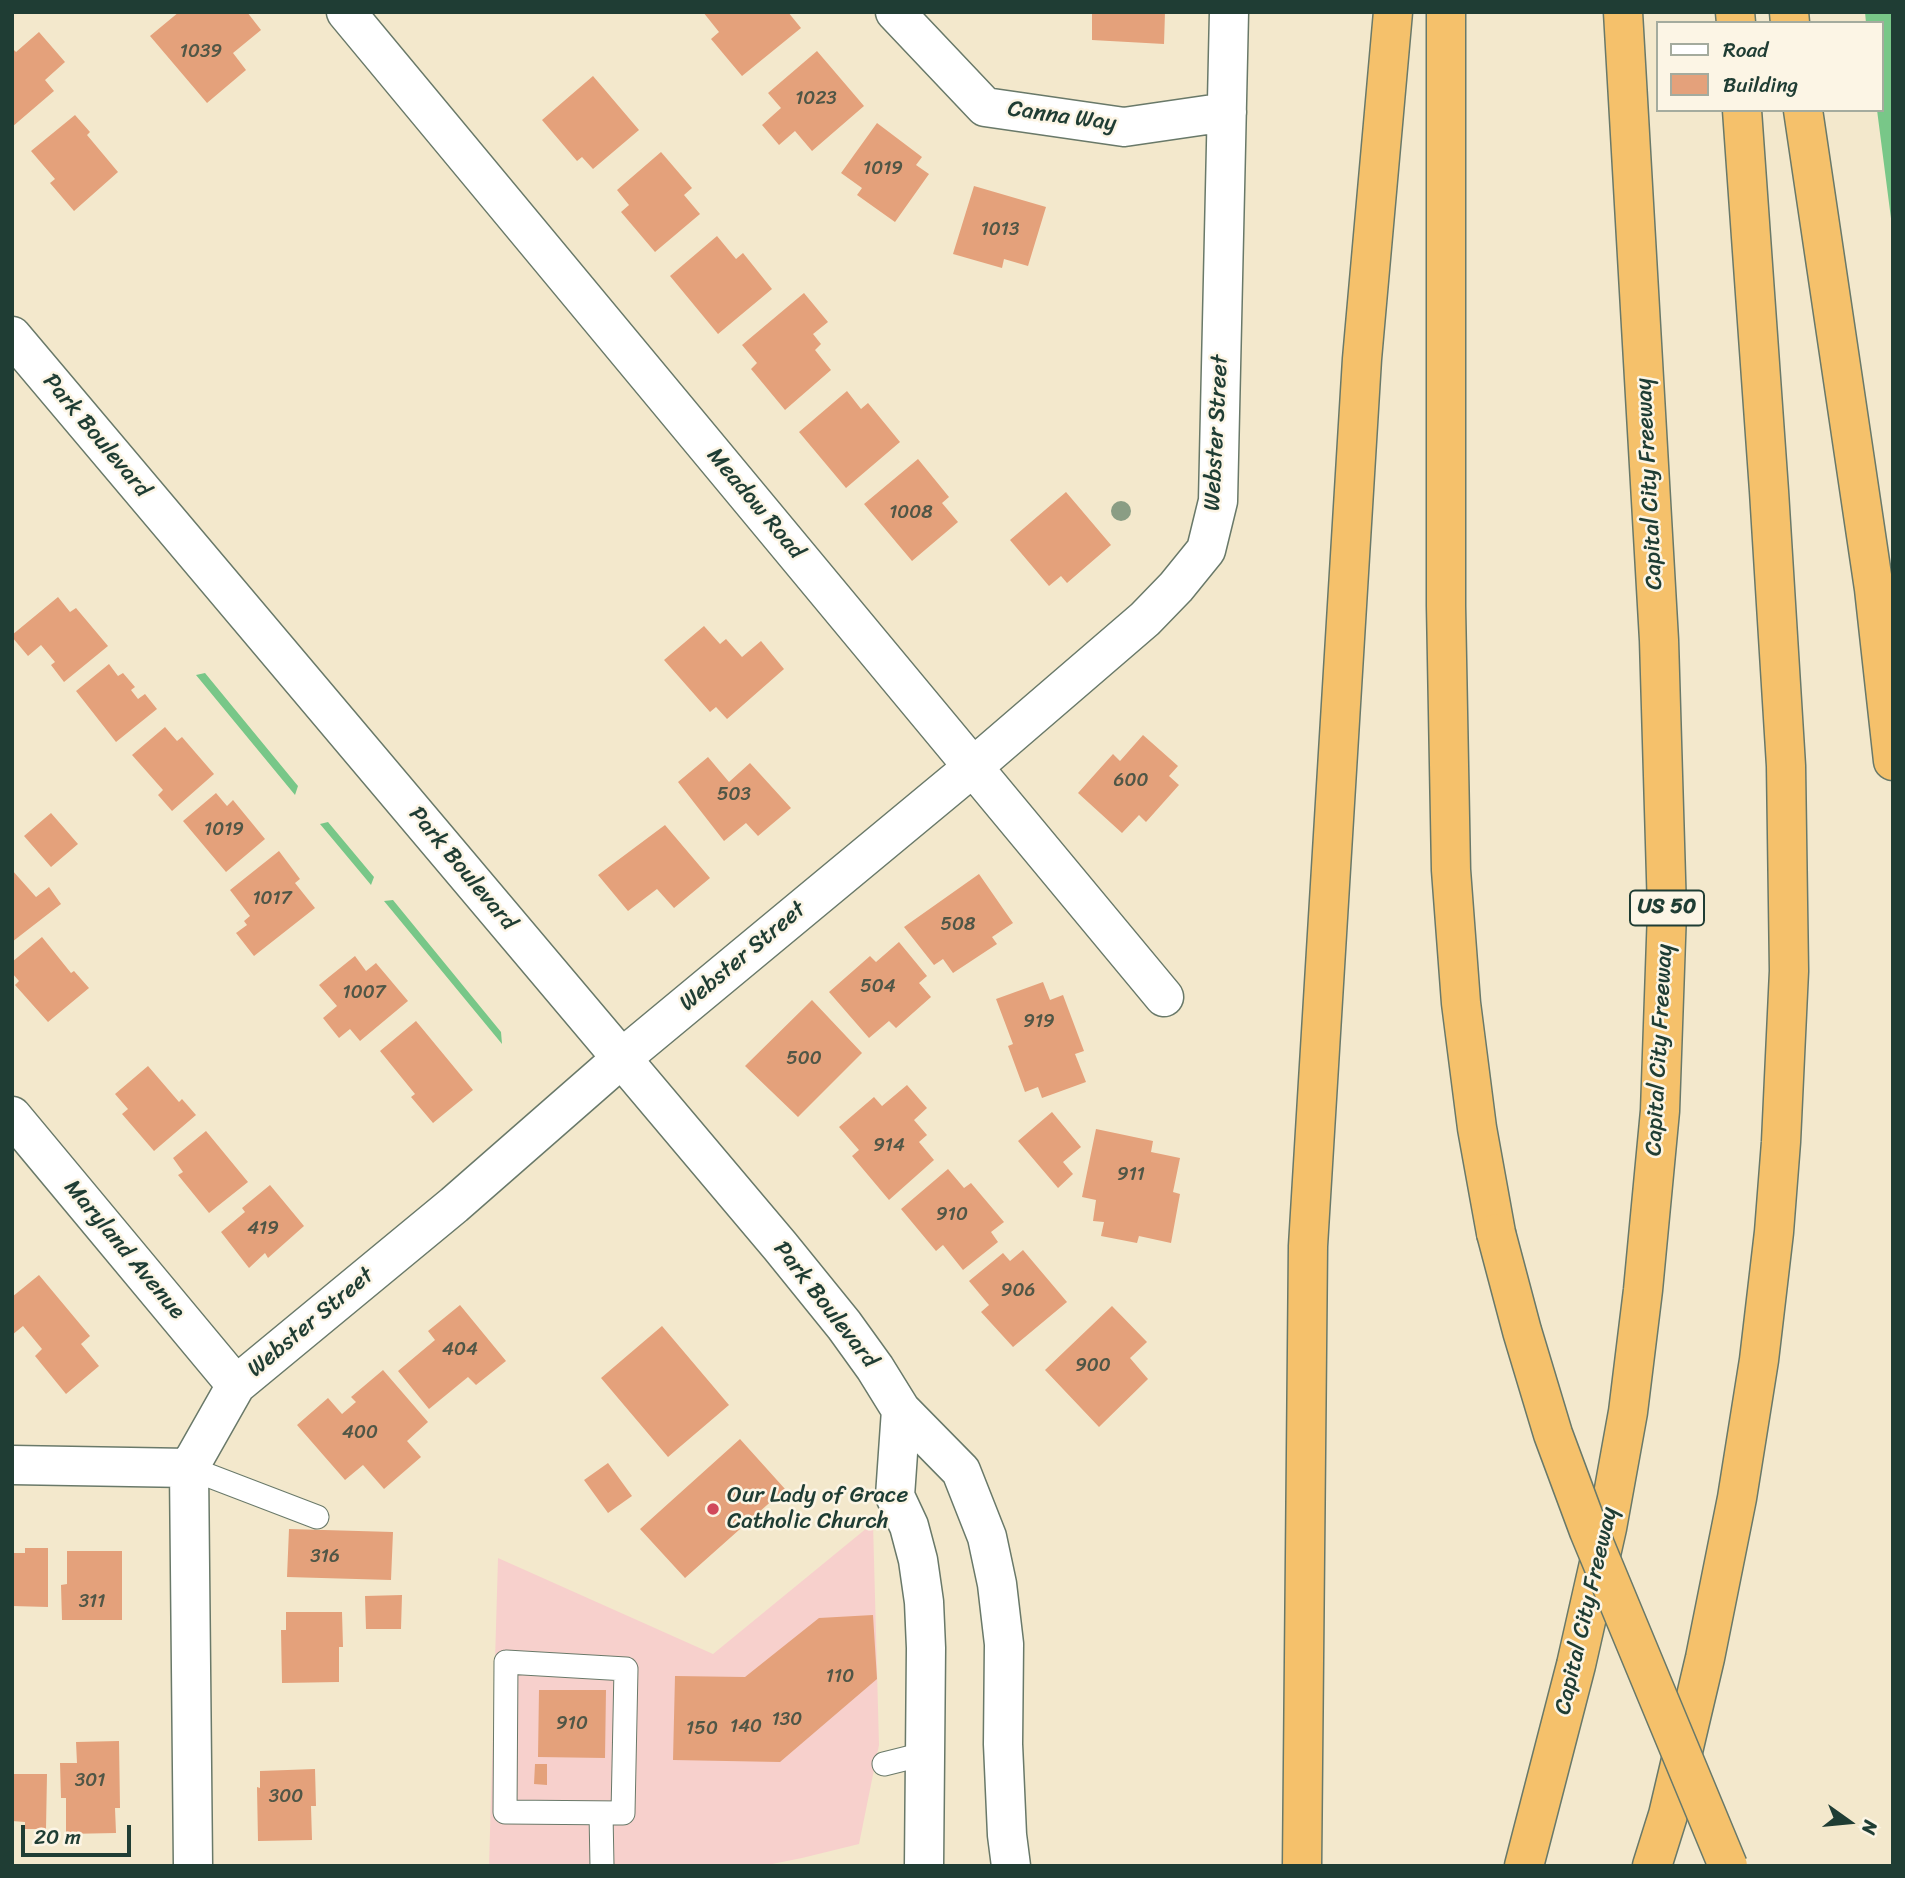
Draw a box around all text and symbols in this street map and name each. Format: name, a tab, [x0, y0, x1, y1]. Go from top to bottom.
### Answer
legend	[1657, 21, 1884, 112]
text: Road	[1723, 31, 1768, 69]
house number: 1039	[180, 41, 222, 63]
text: Building	[1723, 66, 1798, 104]
house number: 1023	[795, 88, 837, 110]
street label: Canna Way	[1006, 96, 1118, 138]
house number: 1019	[863, 158, 903, 180]
house number: 1013	[981, 219, 1019, 241]
street label: Webster Street	[1199, 354, 1235, 512]
street label: Park Boulevard	[36, 368, 156, 504]
street label: Capital City Freeway	[1631, 377, 1669, 591]
street label: Meadow Road	[700, 443, 810, 565]
house number: 1008	[889, 502, 933, 524]
house number: 600	[1114, 770, 1148, 792]
house number: 503	[717, 784, 751, 806]
street label: Park Boulevard	[402, 801, 522, 937]
house number: 1019	[204, 819, 244, 841]
house number: 1017	[252, 888, 292, 910]
road number: US 50	[1630, 890, 1704, 926]
street label: Webster Street	[674, 896, 812, 1018]
house number: 508	[940, 914, 976, 936]
street label: Capital City Freeway	[1641, 943, 1679, 1157]
house number: 504	[860, 976, 896, 998]
house number: 1007	[342, 982, 386, 1004]
house number: 919	[1023, 1011, 1055, 1033]
house number: 500	[786, 1048, 822, 1070]
house number: 914	[873, 1135, 905, 1157]
house number: 911	[1117, 1164, 1145, 1186]
street label: Maryland Avenue	[58, 1175, 190, 1325]
house number: 910	[936, 1204, 968, 1226]
house number: 419	[247, 1218, 279, 1240]
street label: Park Boulevard	[767, 1236, 883, 1374]
street label: Webster Street	[242, 1262, 380, 1384]
house number: 906	[1001, 1280, 1035, 1302]
house number: 404	[442, 1339, 478, 1361]
house number: 900	[1075, 1355, 1111, 1377]
house number: 400	[342, 1422, 378, 1444]
place label: Our Lady of Grace Catholic Church	[727, 1482, 908, 1536]
marker: Our Lady of Grace Catholic Church	[705, 1501, 721, 1517]
street label: Capital City Freeway	[1550, 1505, 1624, 1717]
house number: 316	[310, 1546, 340, 1568]
house number: 311	[79, 1591, 105, 1613]
house number: 110	[826, 1666, 854, 1688]
house number: 130	[772, 1709, 802, 1731]
house number: 910	[556, 1713, 588, 1735]
house number: 140	[730, 1716, 762, 1738]
house number: 150	[686, 1718, 718, 1740]
house number: 301	[75, 1770, 105, 1792]
house number: 300	[269, 1786, 303, 1808]
north arrow	[1814, 1787, 1884, 1857]
scale bar	[24, 1812, 135, 1856]
text: N	[1852, 1817, 1887, 1838]
text: 20 m	[34, 1818, 81, 1856]

